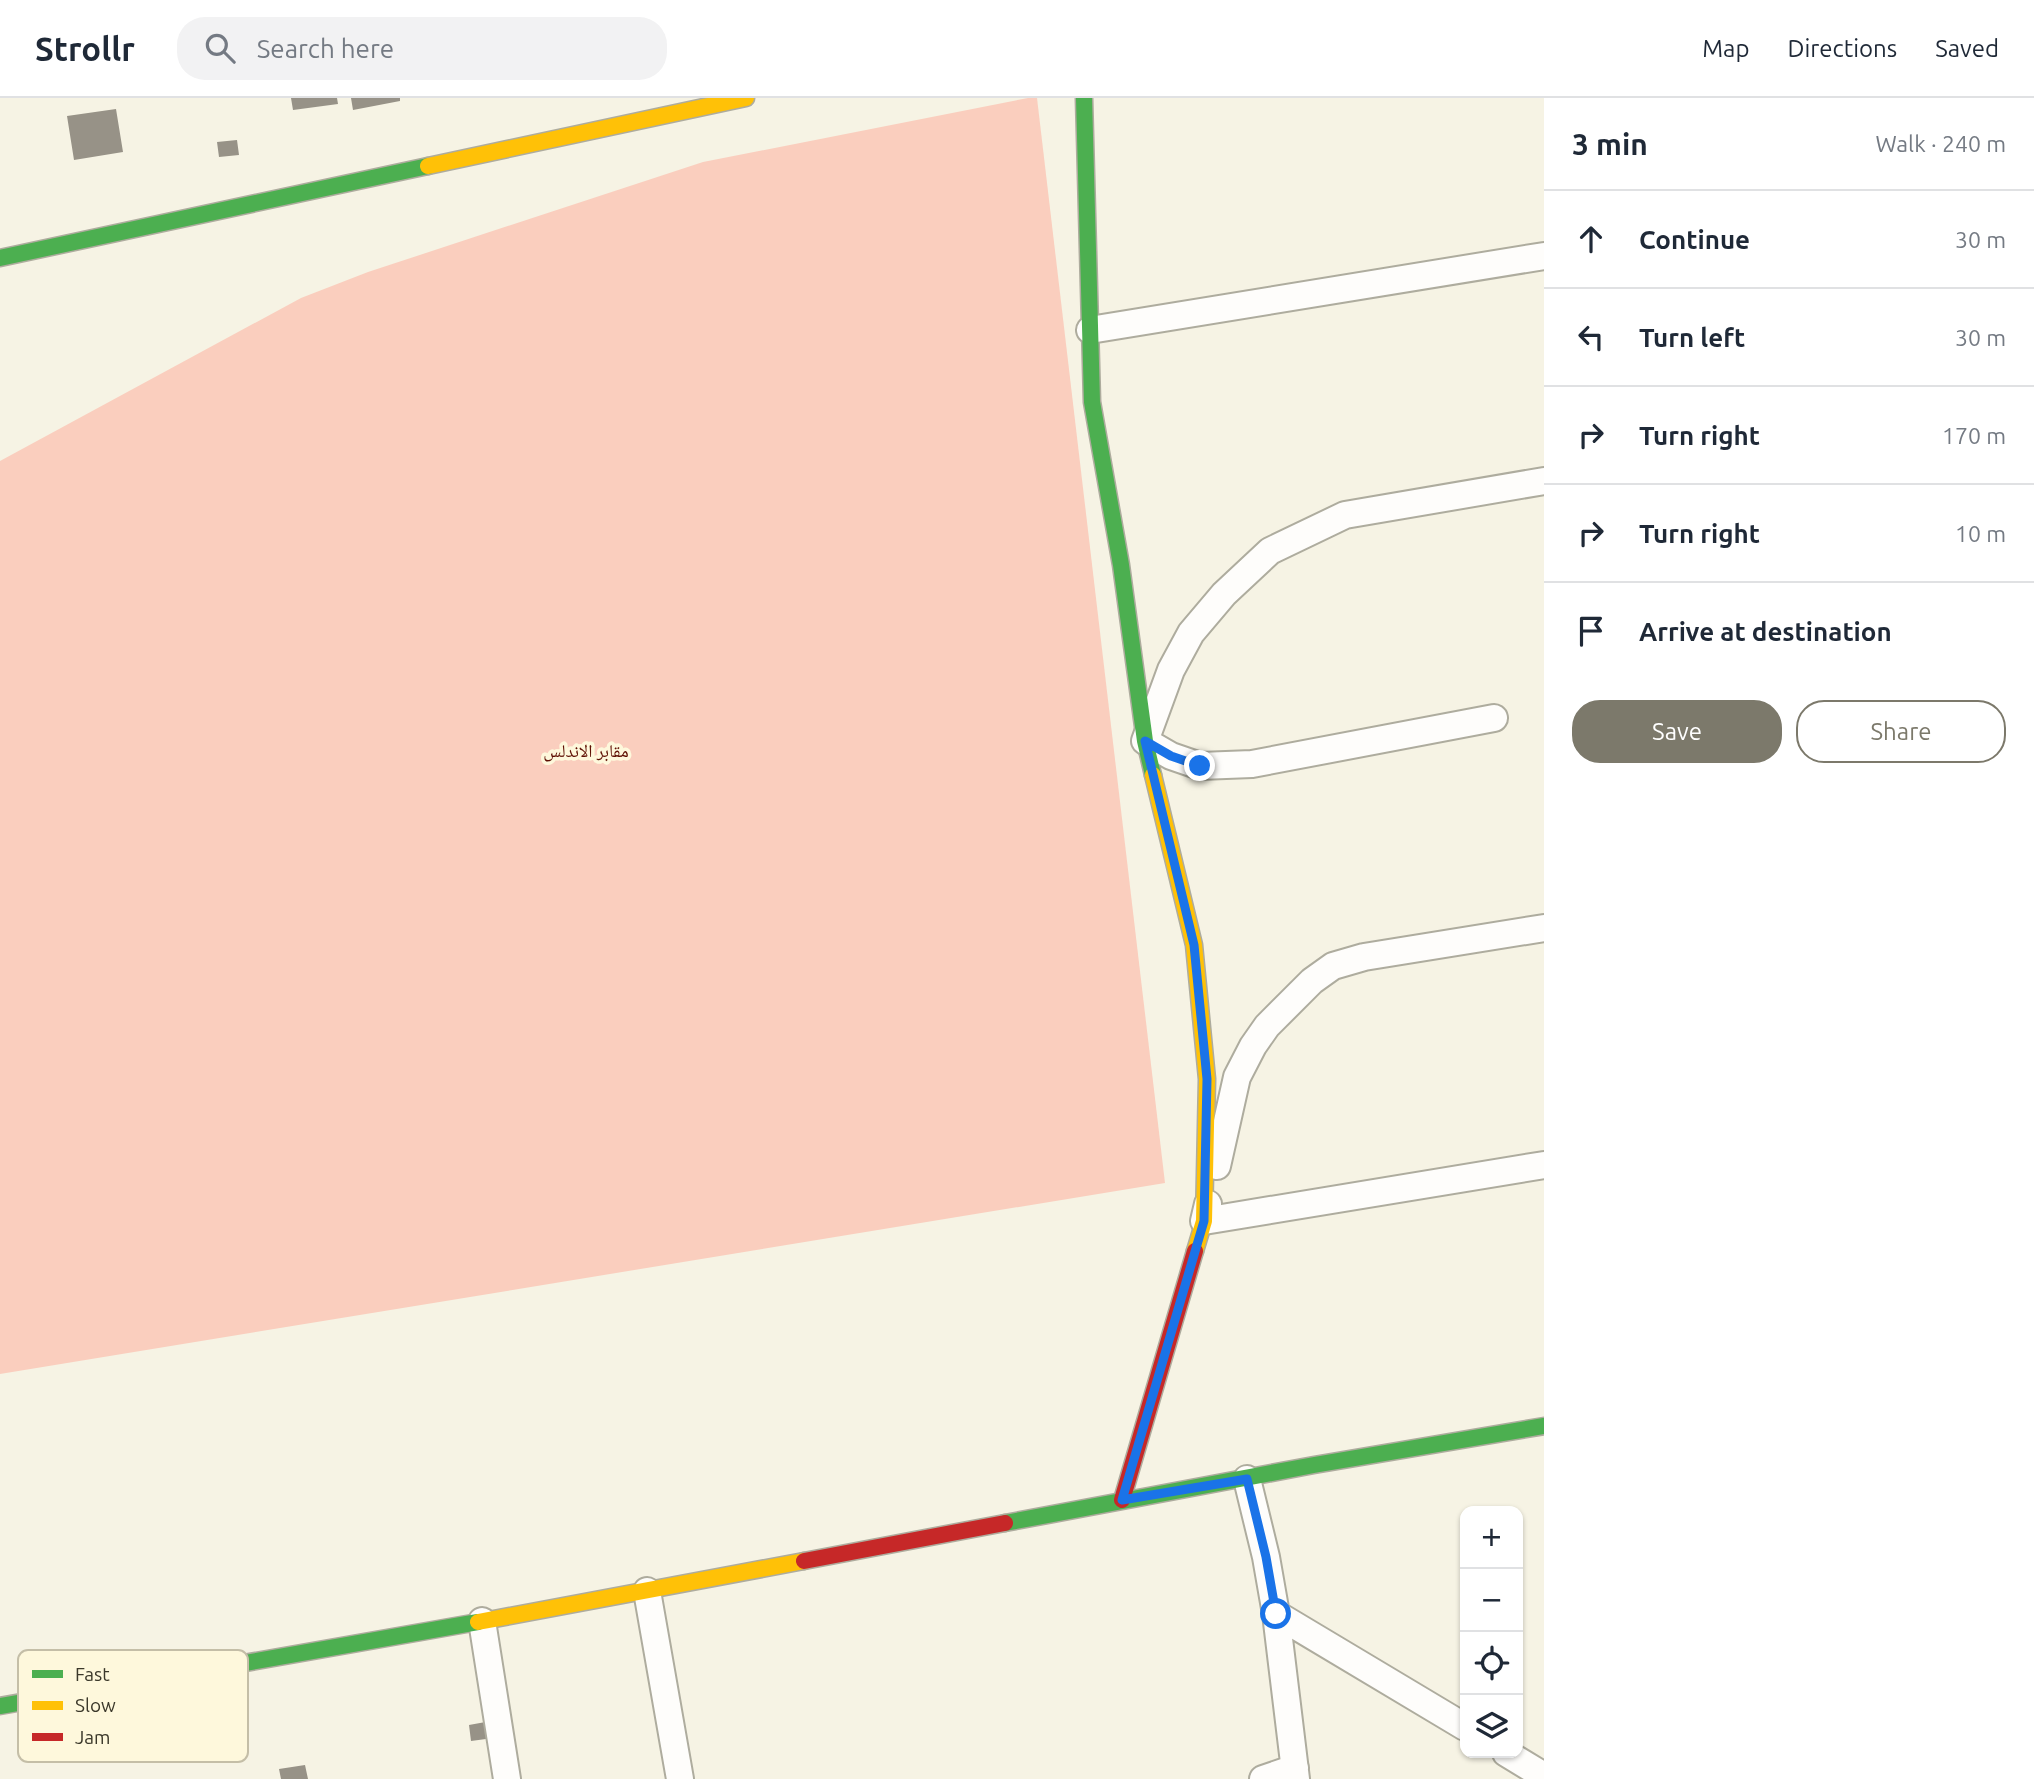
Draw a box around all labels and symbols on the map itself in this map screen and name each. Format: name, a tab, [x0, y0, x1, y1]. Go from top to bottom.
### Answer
park label: مقابر الاندلس	[543, 740, 629, 762]
route end	[1184, 750, 1215, 781]
route start	[1260, 1598, 1291, 1629]
legend	[18, 1650, 248, 1762]
text: Fast	[75, 1663, 110, 1685]
text: Slow	[75, 1694, 116, 1716]
text: Jam	[75, 1726, 111, 1748]

